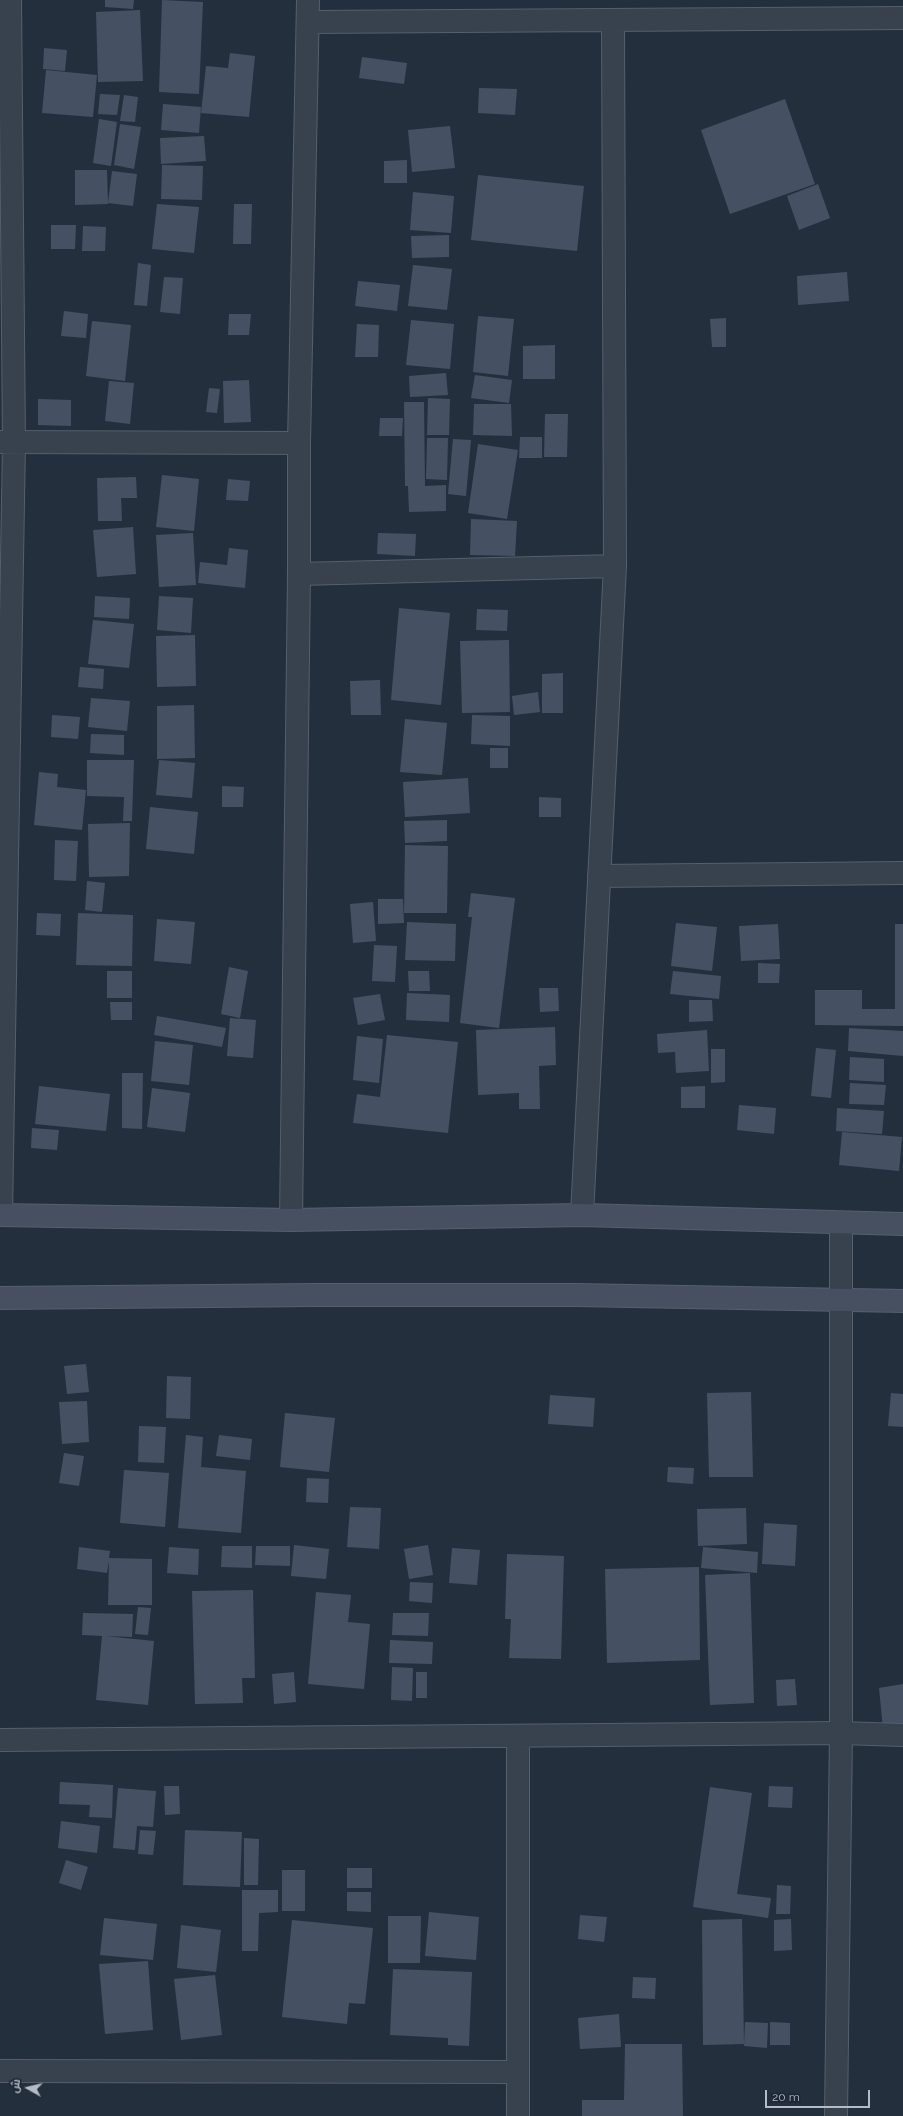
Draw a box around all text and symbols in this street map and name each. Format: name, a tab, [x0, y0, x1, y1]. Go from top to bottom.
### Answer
north arrow	[8, 2068, 48, 2108]
text: ش	[8, 2078, 23, 2094]
scale bar	[767, 2082, 872, 2108]
text: 20 m	[772, 2090, 800, 2104]

